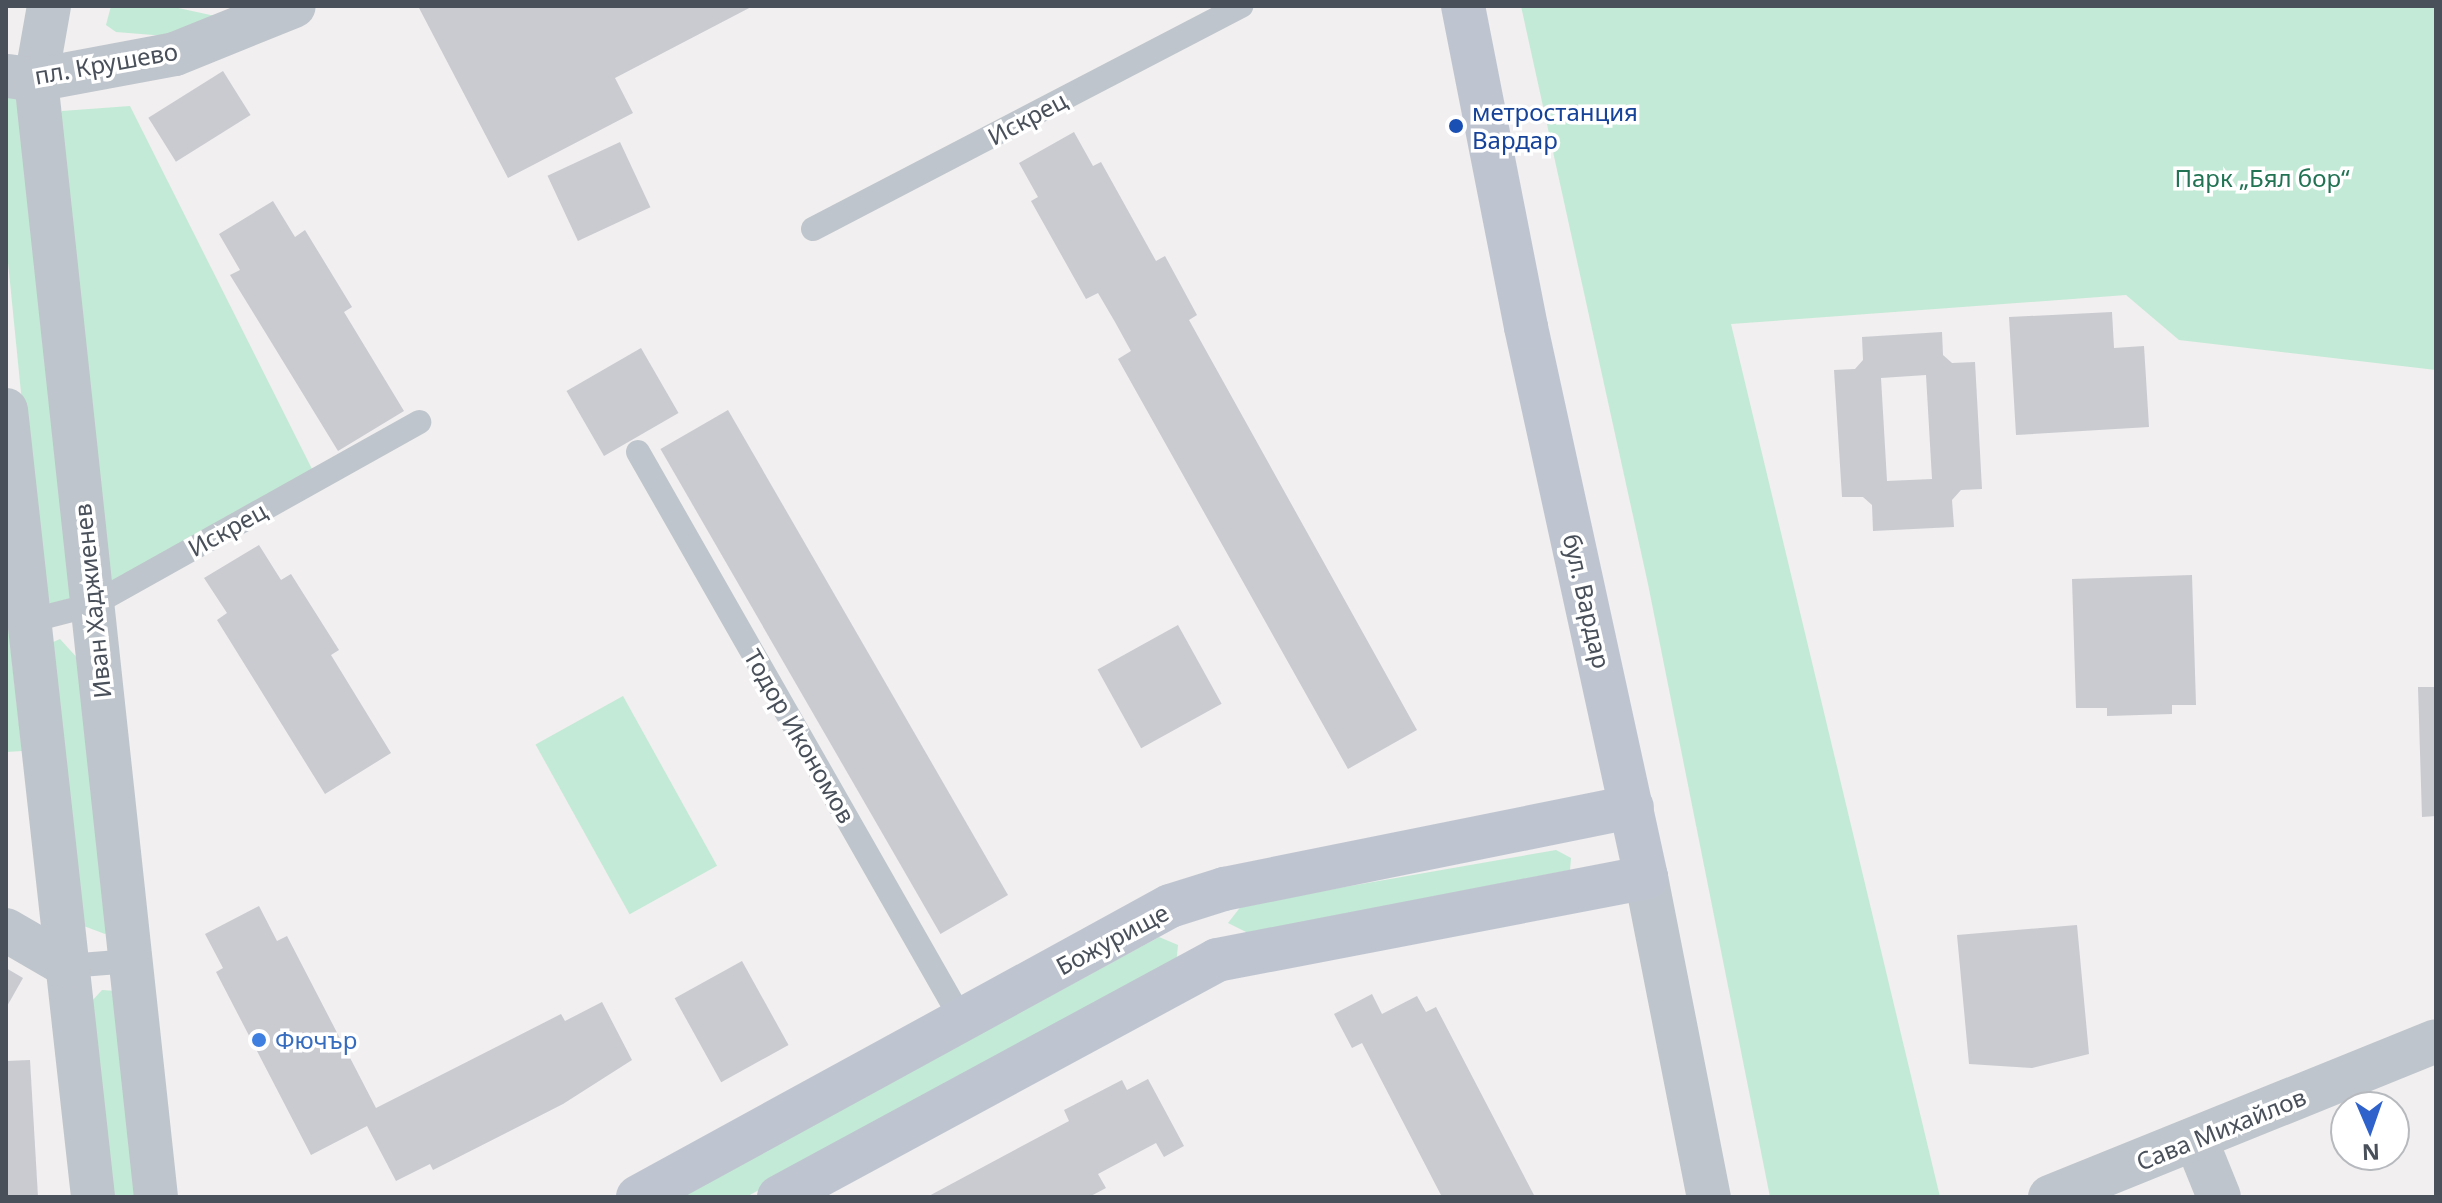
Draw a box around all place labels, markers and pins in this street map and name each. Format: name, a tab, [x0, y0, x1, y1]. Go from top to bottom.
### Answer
place label: метростанция Вардар	[1472, 98, 1638, 154]
marker: метростанция Вардар	[1447, 117, 1465, 135]
place label: Фючър	[275, 1026, 357, 1054]
marker: Фючър	[250, 1031, 268, 1049]

